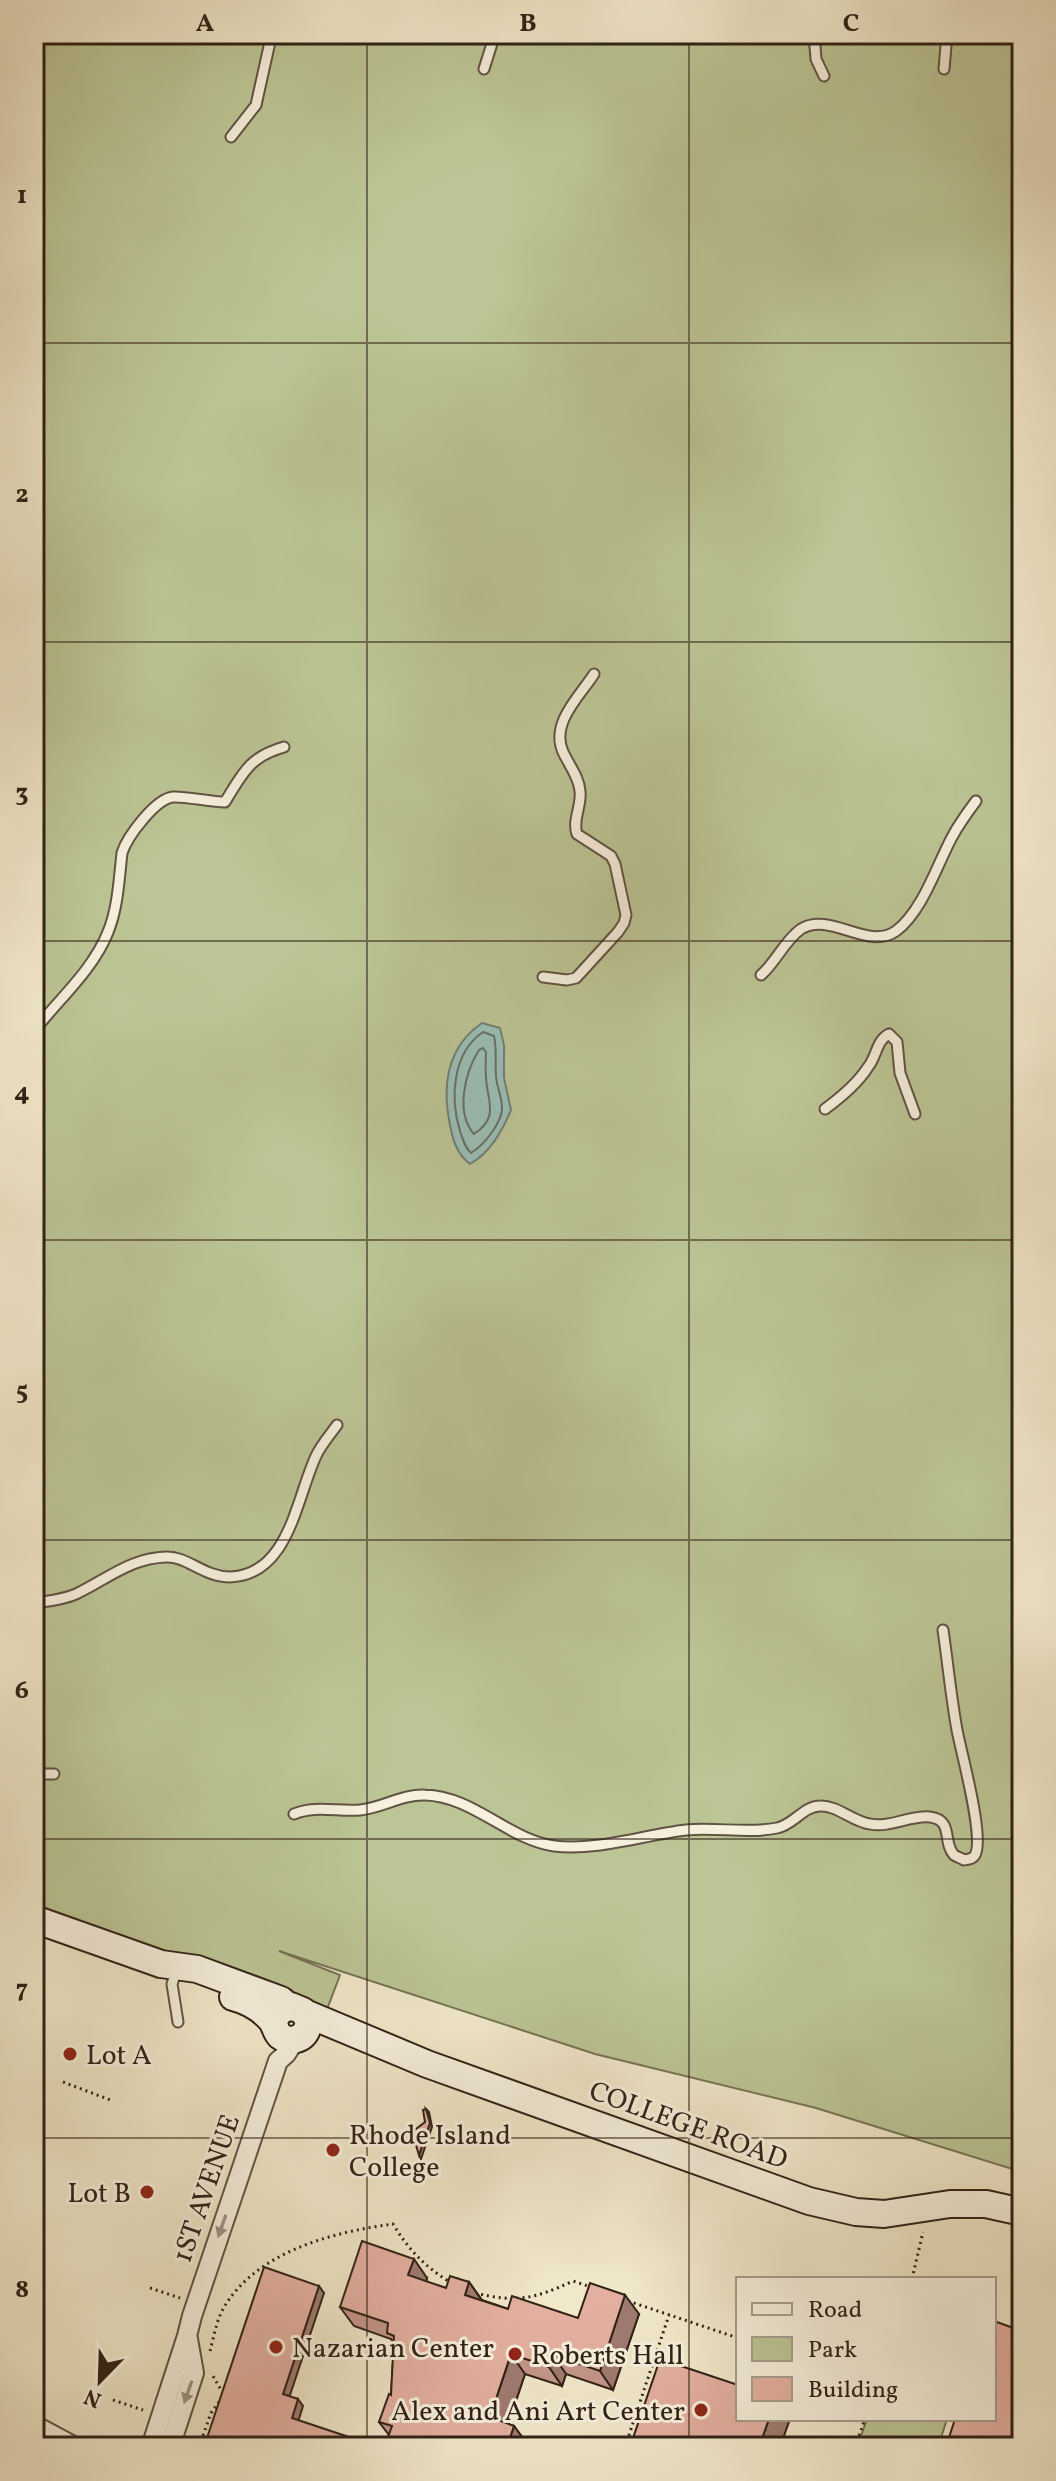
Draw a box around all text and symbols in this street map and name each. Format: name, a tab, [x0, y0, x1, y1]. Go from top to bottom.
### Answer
text: A	[196, 6, 215, 42]
text: B	[519, 6, 537, 42]
text: C	[843, 6, 859, 42]
text: 1	[17, 178, 27, 214]
text: 2	[15, 477, 29, 513]
text: 3	[15, 776, 29, 812]
text: 4	[14, 1075, 30, 1111]
text: 5	[16, 1374, 28, 1410]
text: 6	[15, 1673, 29, 1709]
text: 7	[16, 1972, 28, 2008]
place label: Lot A	[86, 2037, 152, 2076]
marker: Lot A	[61, 2045, 79, 2063]
street label: COLLEGE ROAD	[584, 2072, 793, 2180]
street label: 1ST AVENUE	[164, 2109, 251, 2268]
place label: Rhode Island College	[349, 2117, 511, 2188]
marker: Rhode Island College	[324, 2141, 342, 2159]
place label: Lot B	[68, 2175, 131, 2214]
marker: Lot B	[138, 2183, 156, 2201]
one-way arrow	[215, 2215, 227, 2239]
text: 8	[15, 2272, 29, 2308]
legend	[736, 2277, 996, 2421]
text: Road	[808, 2294, 862, 2328]
place label: Nazarian Center	[292, 2330, 494, 2369]
text: Park	[808, 2334, 857, 2368]
place label: Roberts Hall	[531, 2337, 684, 2376]
marker: Nazarian Center	[267, 2338, 285, 2356]
north arrow	[60, 2341, 140, 2421]
marker: Roberts Hall	[506, 2345, 524, 2363]
text: Building	[808, 2374, 898, 2408]
text: N	[80, 2380, 107, 2414]
one-way arrow	[181, 2380, 193, 2404]
place label: Alex and Ani Art Center	[391, 2393, 685, 2432]
marker: Alex and Ani Art Center	[692, 2401, 710, 2419]

